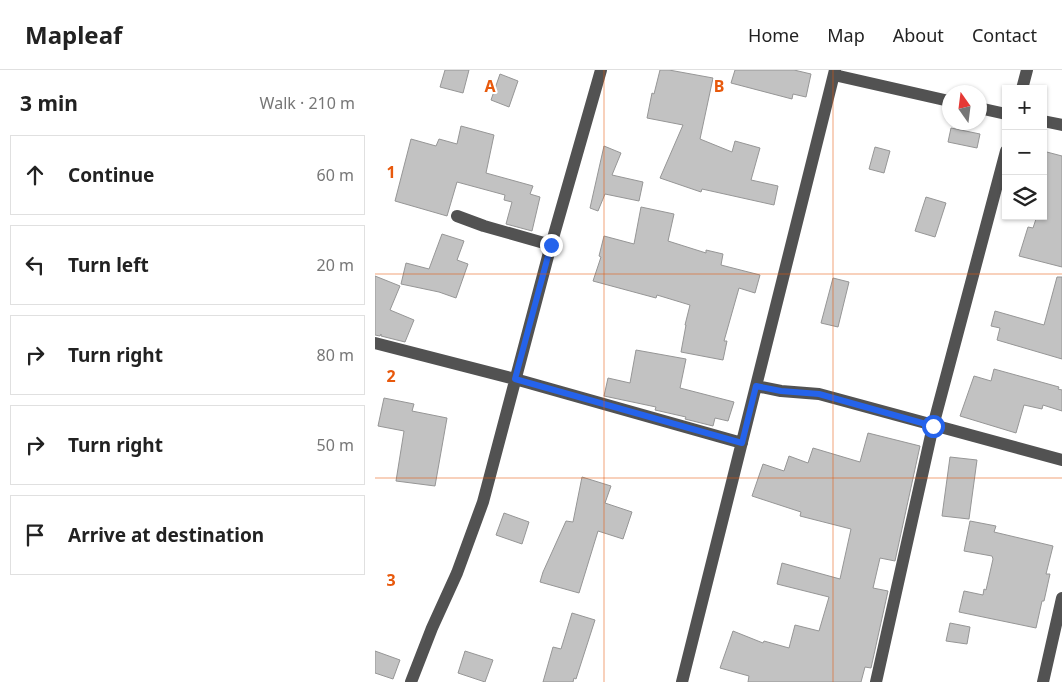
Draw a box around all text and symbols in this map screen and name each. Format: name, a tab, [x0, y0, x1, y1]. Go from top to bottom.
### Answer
text: Mapleaf	[25, 18, 122, 51]
text: Home	[748, 23, 799, 47]
text: Map	[827, 23, 865, 47]
text: About	[893, 23, 944, 47]
text: Contact	[972, 23, 1037, 47]
text: A	[484, 75, 496, 97]
text: B	[714, 75, 724, 97]
north arrow	[942, 85, 987, 130]
map controls	[1002, 85, 1047, 220]
button: +	[1002, 85, 1047, 130]
text: 3 min	[20, 89, 78, 117]
text: Walk · 210 m	[260, 92, 355, 114]
button: −	[1002, 130, 1047, 175]
icon: ahead	[21, 161, 49, 189]
text: 1	[386, 161, 396, 183]
text: Continue	[68, 162, 154, 188]
text: 60 m	[317, 164, 354, 186]
button: layers	[1002, 175, 1047, 220]
route end	[540, 234, 563, 257]
icon: left	[21, 251, 49, 279]
text: Turn left	[68, 252, 149, 278]
text: 20 m	[317, 254, 354, 276]
icon: right	[21, 341, 49, 369]
text: Turn right	[68, 342, 163, 368]
text: 80 m	[317, 344, 354, 366]
text: 2	[386, 365, 396, 387]
route start	[922, 415, 945, 438]
icon: right	[21, 431, 49, 459]
text: Turn right	[68, 432, 163, 458]
text: 50 m	[317, 434, 354, 456]
icon: arrive	[21, 521, 49, 549]
text: Arrive at destination	[68, 522, 264, 548]
text: 3	[386, 569, 396, 591]

